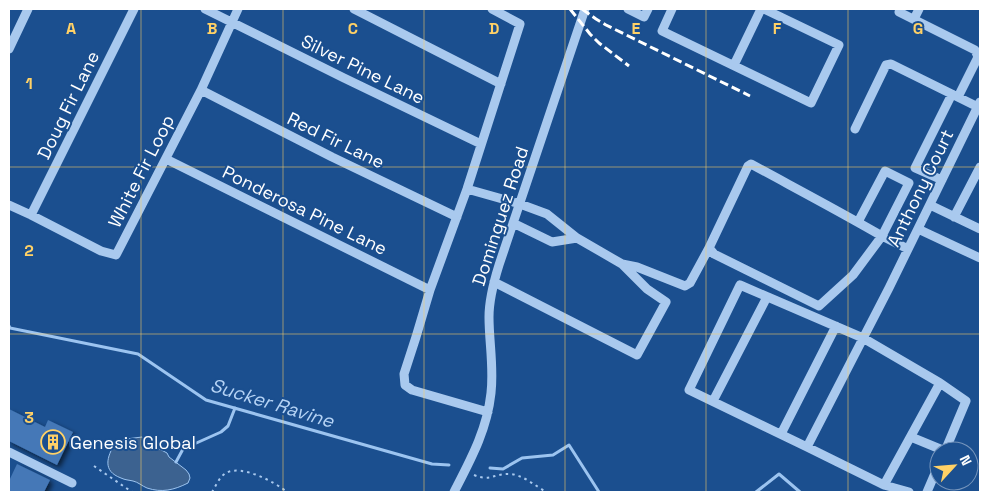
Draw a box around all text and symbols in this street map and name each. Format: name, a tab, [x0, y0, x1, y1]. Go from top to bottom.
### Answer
text: A	[66, 18, 76, 39]
text: B	[207, 18, 217, 39]
text: C	[348, 18, 358, 39]
text: D	[489, 18, 499, 39]
text: E	[632, 18, 641, 39]
text: F	[773, 18, 782, 39]
text: G	[913, 18, 923, 39]
street label: Silver Pine Lane	[297, 29, 429, 109]
street label: Doug Fir Lane	[32, 47, 104, 163]
text: 1	[25, 73, 33, 94]
street label: Red Fir Lane	[283, 107, 389, 173]
street label: White Fir Loop	[103, 111, 179, 231]
street label: Anthony Court	[882, 125, 958, 251]
street label: Dominguez Road	[467, 143, 533, 289]
street label: Ponderosa Pine Lane	[219, 160, 391, 260]
text: 2	[24, 240, 34, 261]
water label: Sucker Ravine	[207, 372, 338, 434]
text: 3	[24, 407, 34, 428]
building icon: Genesis Global	[40, 429, 66, 455]
place label: Genesis Global	[70, 431, 196, 454]
north arrow	[929, 441, 979, 491]
text: N	[956, 452, 976, 468]

